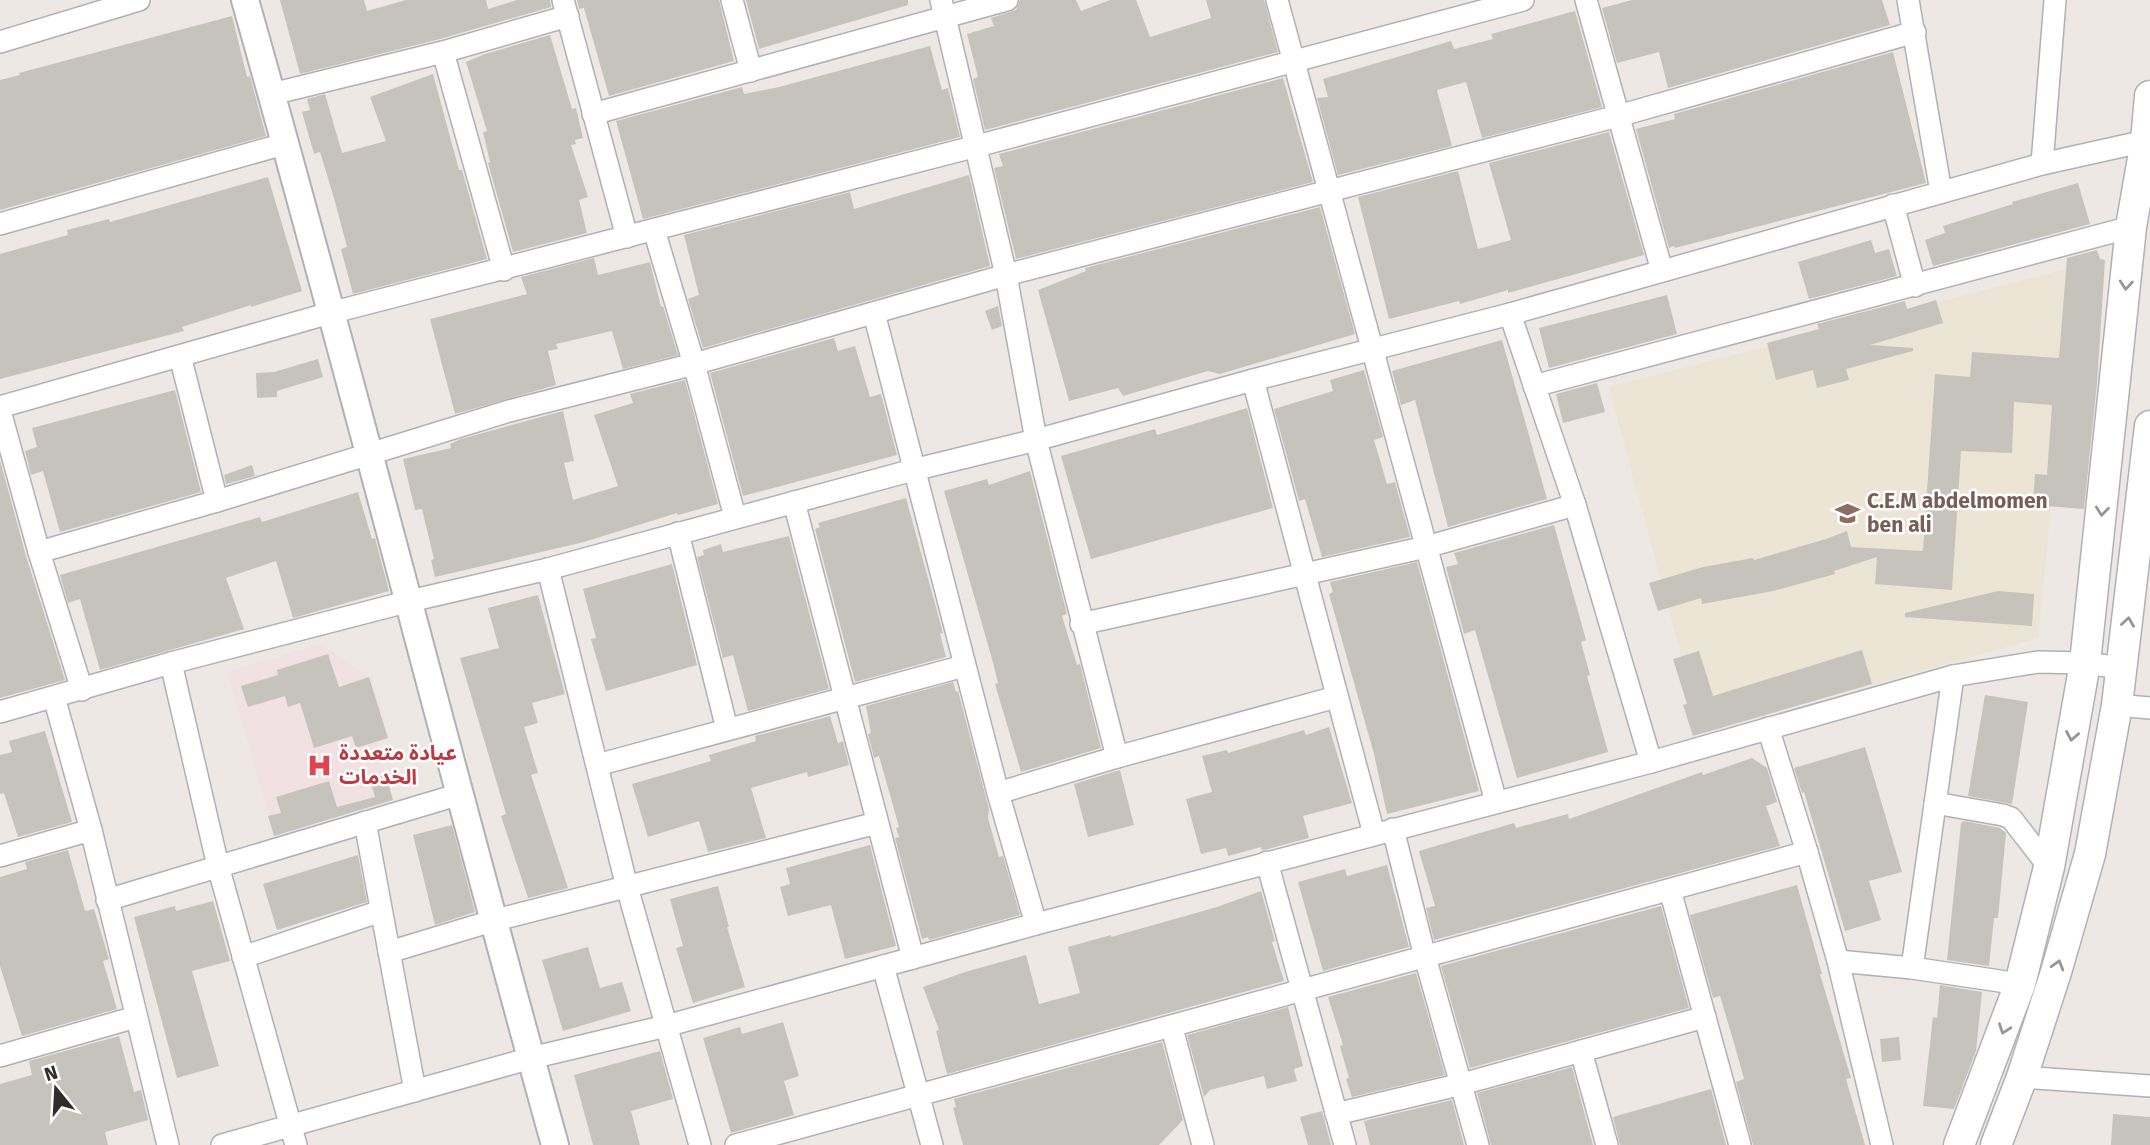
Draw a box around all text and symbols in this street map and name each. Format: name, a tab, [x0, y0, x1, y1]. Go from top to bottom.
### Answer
one-way arrow	[2118, 279, 2133, 291]
place label: C.E.M abdelmomen ben ali	[1867, 488, 2048, 538]
school or university icon: C.E.M abdelmomen ben ali	[1833, 499, 1861, 527]
one-way arrow	[2095, 506, 2110, 517]
one-way arrow	[2120, 617, 2135, 628]
one-way arrow	[2065, 730, 2080, 742]
place label: عيادة متعددة الخدمات	[339, 740, 457, 790]
hospital icon: عيادة متعددة الخدمات	[305, 751, 333, 779]
one-way arrow	[2050, 959, 2065, 971]
one-way arrow	[1998, 1022, 2012, 1034]
north arrow	[21, 1054, 91, 1124]
text: N	[41, 1060, 60, 1086]

